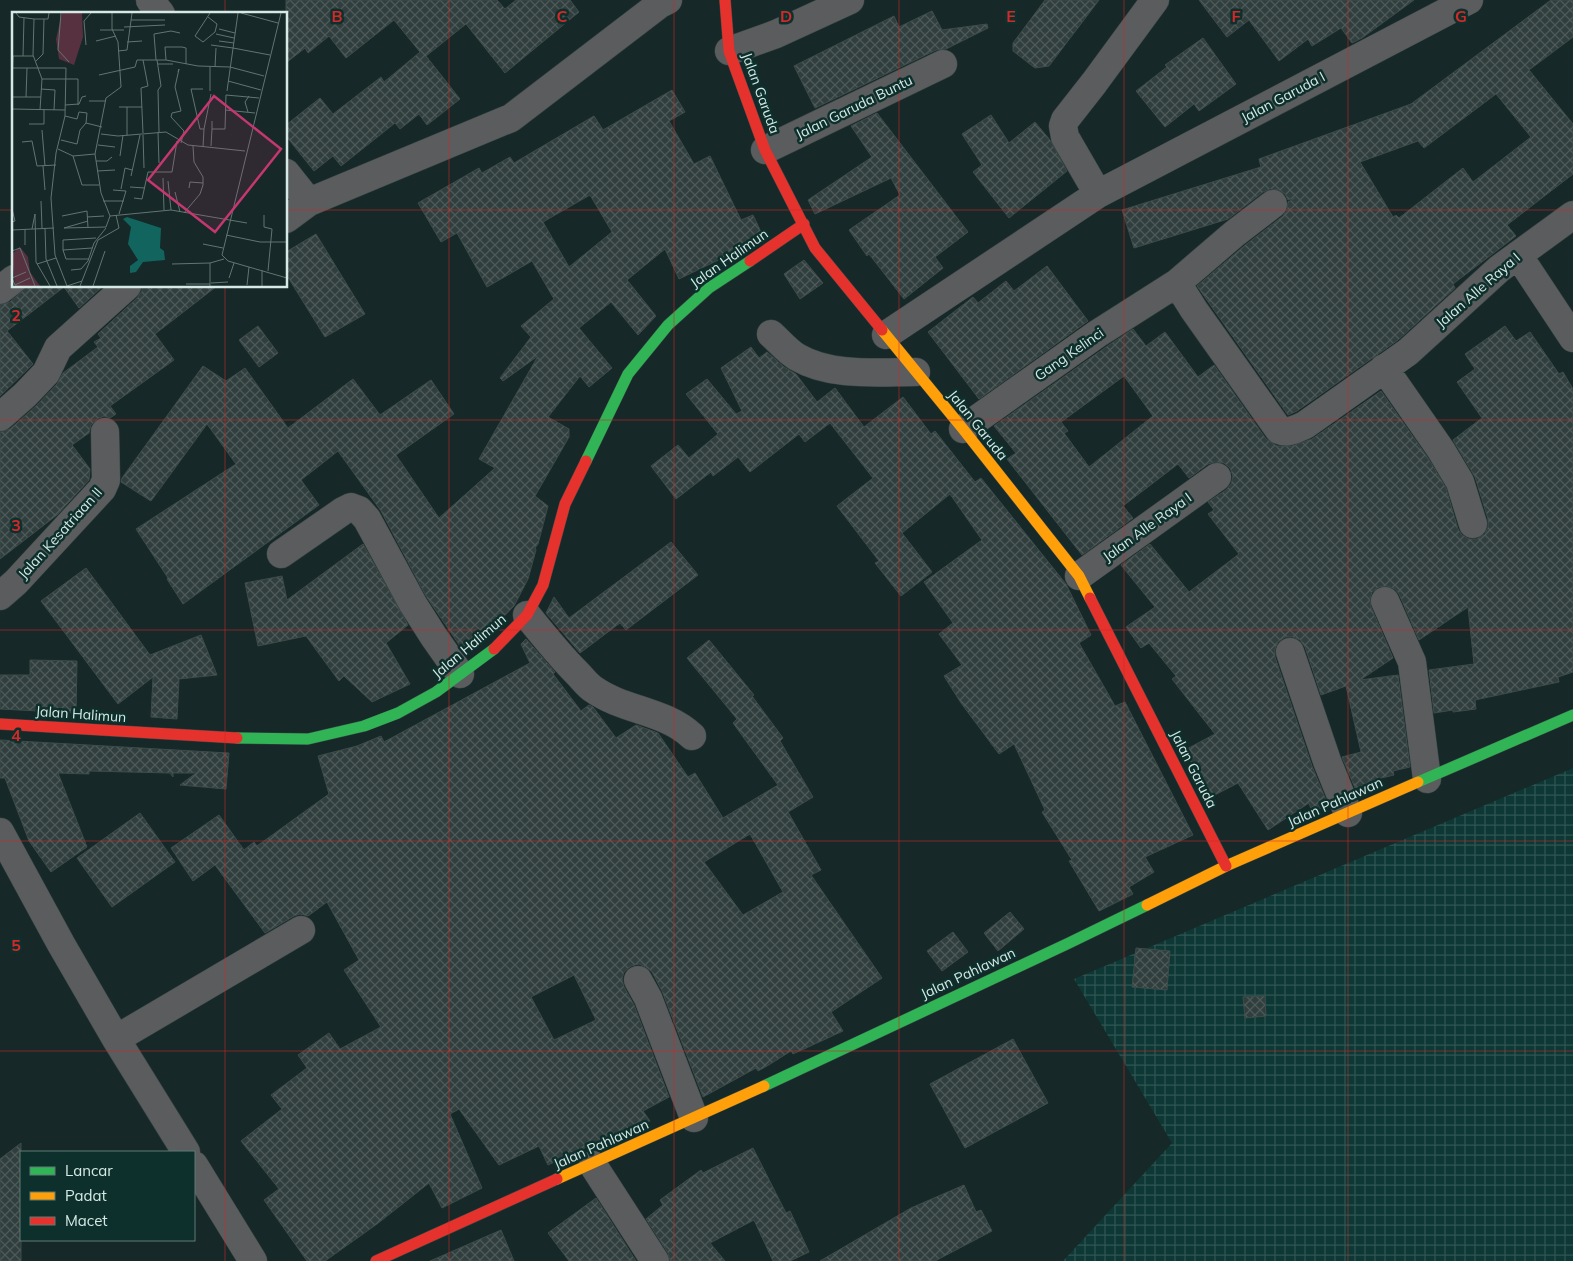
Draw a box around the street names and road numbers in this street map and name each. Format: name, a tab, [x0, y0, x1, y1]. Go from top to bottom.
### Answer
street label: Jalan Garuda	[738, 50, 784, 136]
street label: Jalan Garuda I	[1238, 67, 1328, 127]
street label: Jalan Garuda Buntu	[793, 71, 915, 143]
street label: Jalan Halimun	[687, 225, 771, 291]
street label: Jalan Alle Raya I	[1432, 249, 1524, 331]
street label: Gang Kelinci	[1031, 324, 1107, 384]
street label: Jalan Garuda	[944, 386, 1012, 464]
street label: Jalan Kesatriaan II	[14, 483, 106, 583]
street label: Jalan Alle Raya I	[1099, 489, 1195, 565]
street label: Jalan Halimun	[428, 610, 510, 682]
street label: Jalan Halimun	[35, 702, 127, 726]
street label: Jalan Garuda	[1167, 727, 1221, 811]
street label: Jalan Pahlawan	[1285, 773, 1385, 831]
street label: Jalan Pahlawan	[918, 943, 1018, 1003]
street label: Jalan Pahlawan	[551, 1115, 651, 1173]

